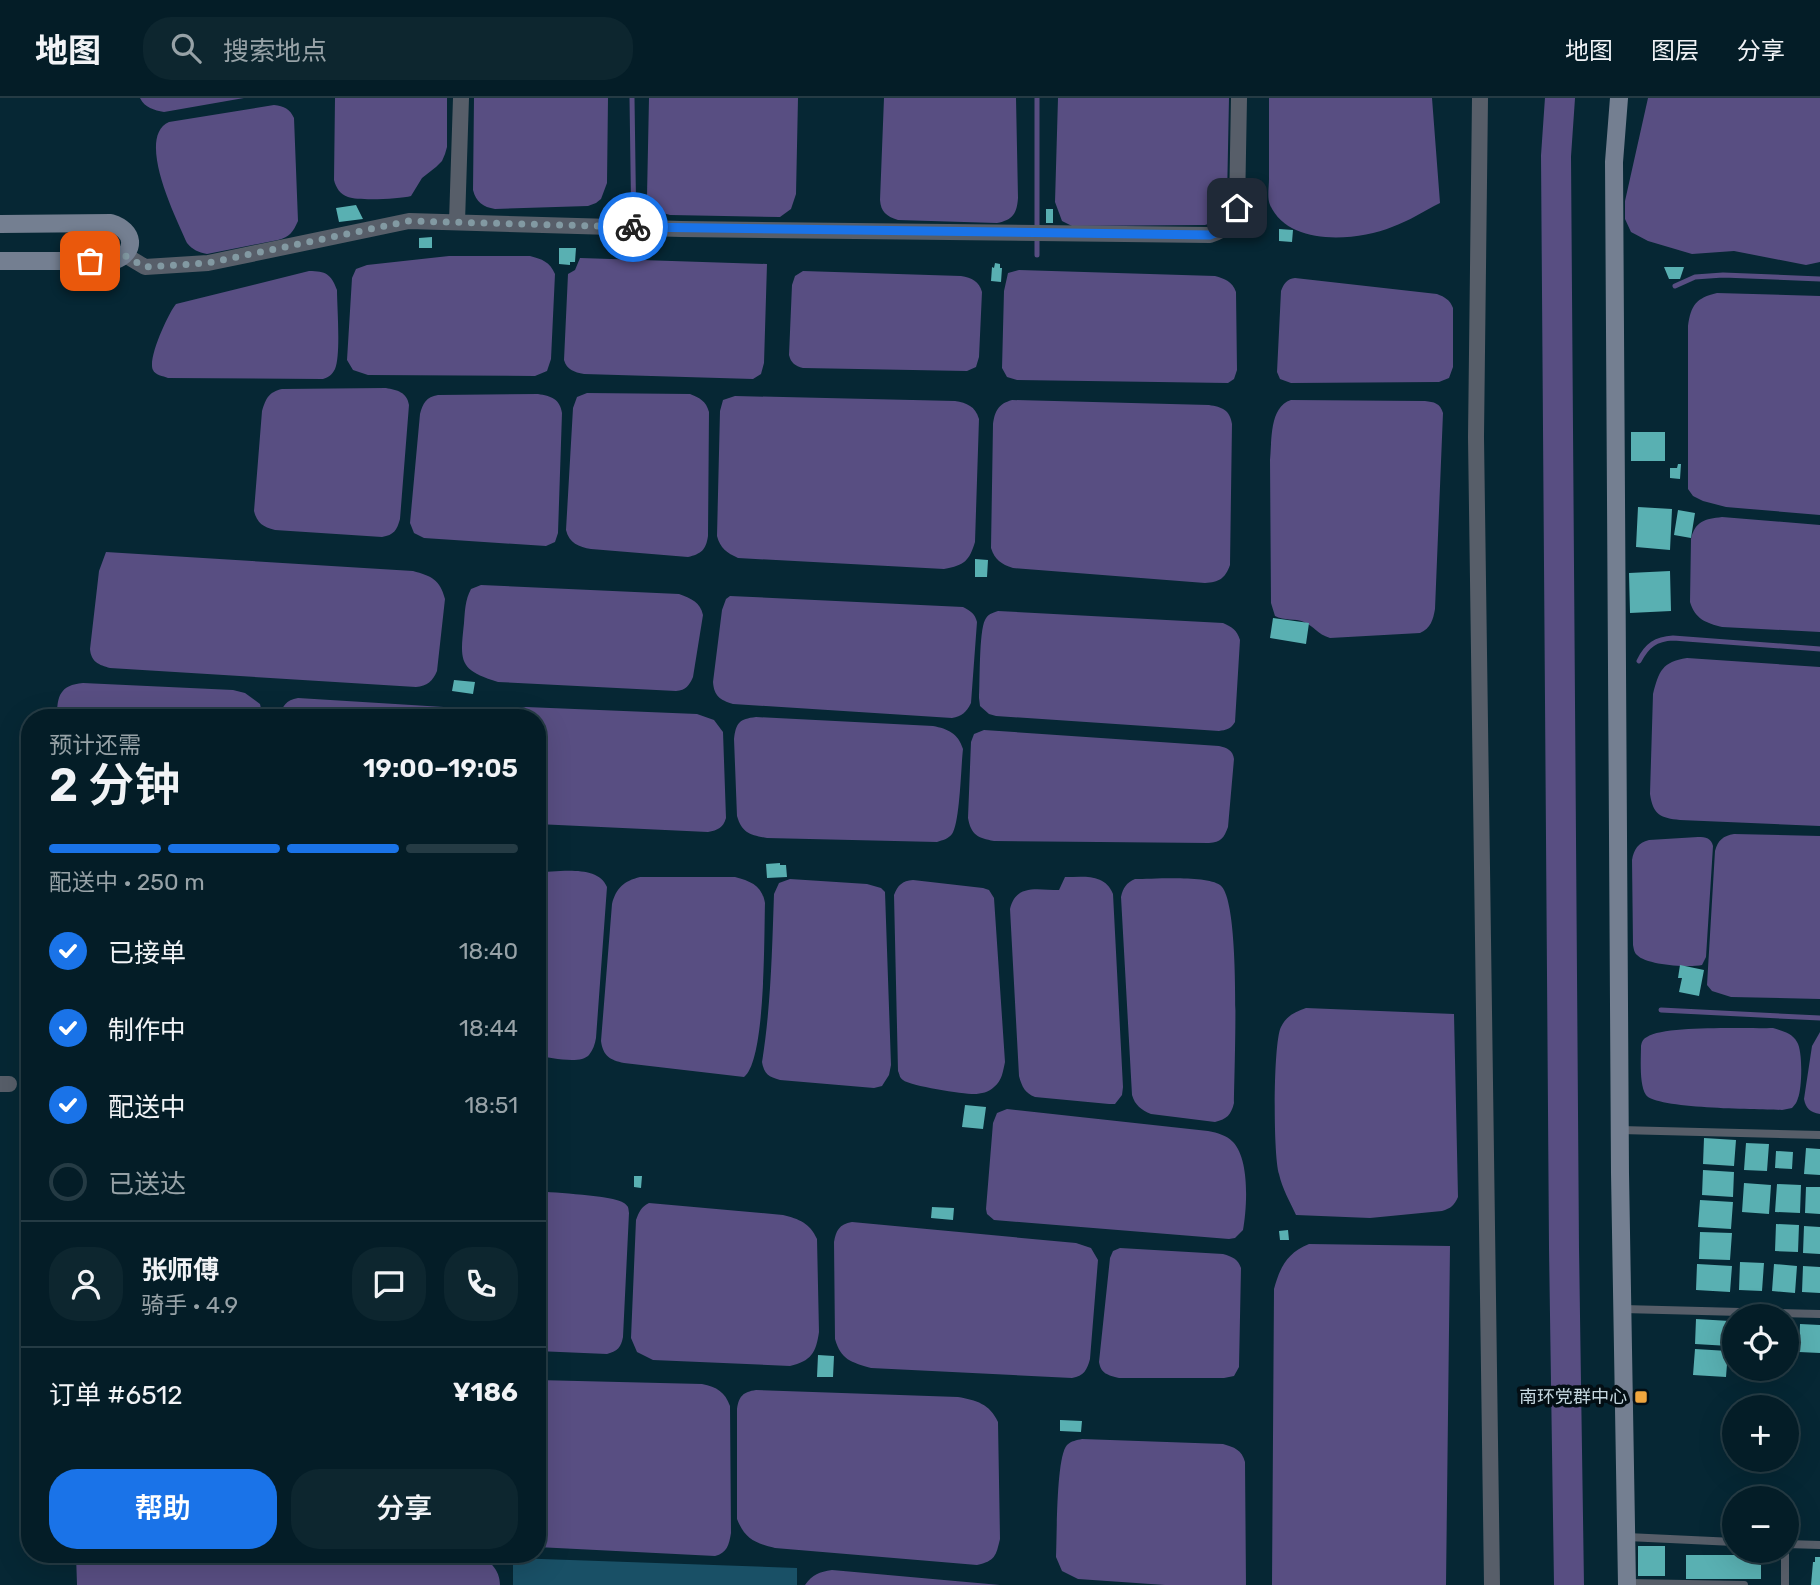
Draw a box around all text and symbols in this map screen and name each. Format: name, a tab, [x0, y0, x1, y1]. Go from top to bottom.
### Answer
search box	[143, 17, 633, 80]
icon: search	[167, 29, 205, 67]
text: 地图	[35, 31, 101, 70]
text: 搜索地点	[223, 36, 327, 67]
text: 地图	[1565, 37, 1613, 65]
text: 图层	[1651, 37, 1699, 65]
text: 分享	[1737, 37, 1785, 65]
pin	[1207, 178, 1267, 238]
icon: home	[1218, 189, 1256, 227]
courier	[598, 192, 668, 262]
icon: bike	[614, 208, 652, 246]
pin	[60, 231, 120, 291]
icon: bag	[71, 242, 109, 280]
text: 预计还需	[49, 731, 141, 759]
text: 19:00–19:05	[363, 753, 518, 784]
text: 2 分钟	[49, 758, 180, 813]
text: 配送中 · 250 m	[49, 868, 205, 896]
icon: check	[49, 932, 87, 970]
text: 18:40	[459, 937, 518, 965]
text: 已接单	[108, 938, 186, 969]
icon: check	[49, 1009, 87, 1047]
text: 18:44	[459, 1014, 518, 1042]
text: 制作中	[108, 1015, 186, 1046]
icon: check	[49, 1086, 87, 1124]
text: 18:51	[464, 1091, 518, 1119]
text: 配送中	[108, 1092, 186, 1123]
text: 已送达	[108, 1169, 186, 1200]
button: person	[49, 1247, 123, 1321]
button: chat	[352, 1247, 426, 1321]
button: phone	[444, 1247, 518, 1321]
text: 张师傅	[141, 1255, 219, 1286]
text: 骑手 · 4.9	[141, 1291, 238, 1319]
map controls	[1722, 1304, 1799, 1563]
button: locate	[1722, 1304, 1799, 1381]
text: ¥186	[453, 1377, 518, 1408]
text: 订单 #6512	[49, 1380, 183, 1411]
place label: 南环党群中心	[1519, 1386, 1627, 1408]
marker: 南环党群中心	[1633, 1389, 1649, 1405]
button: +	[1722, 1395, 1799, 1472]
button: 帮助	[49, 1469, 277, 1549]
button: 分享	[291, 1469, 518, 1549]
button: −	[1722, 1486, 1799, 1563]

